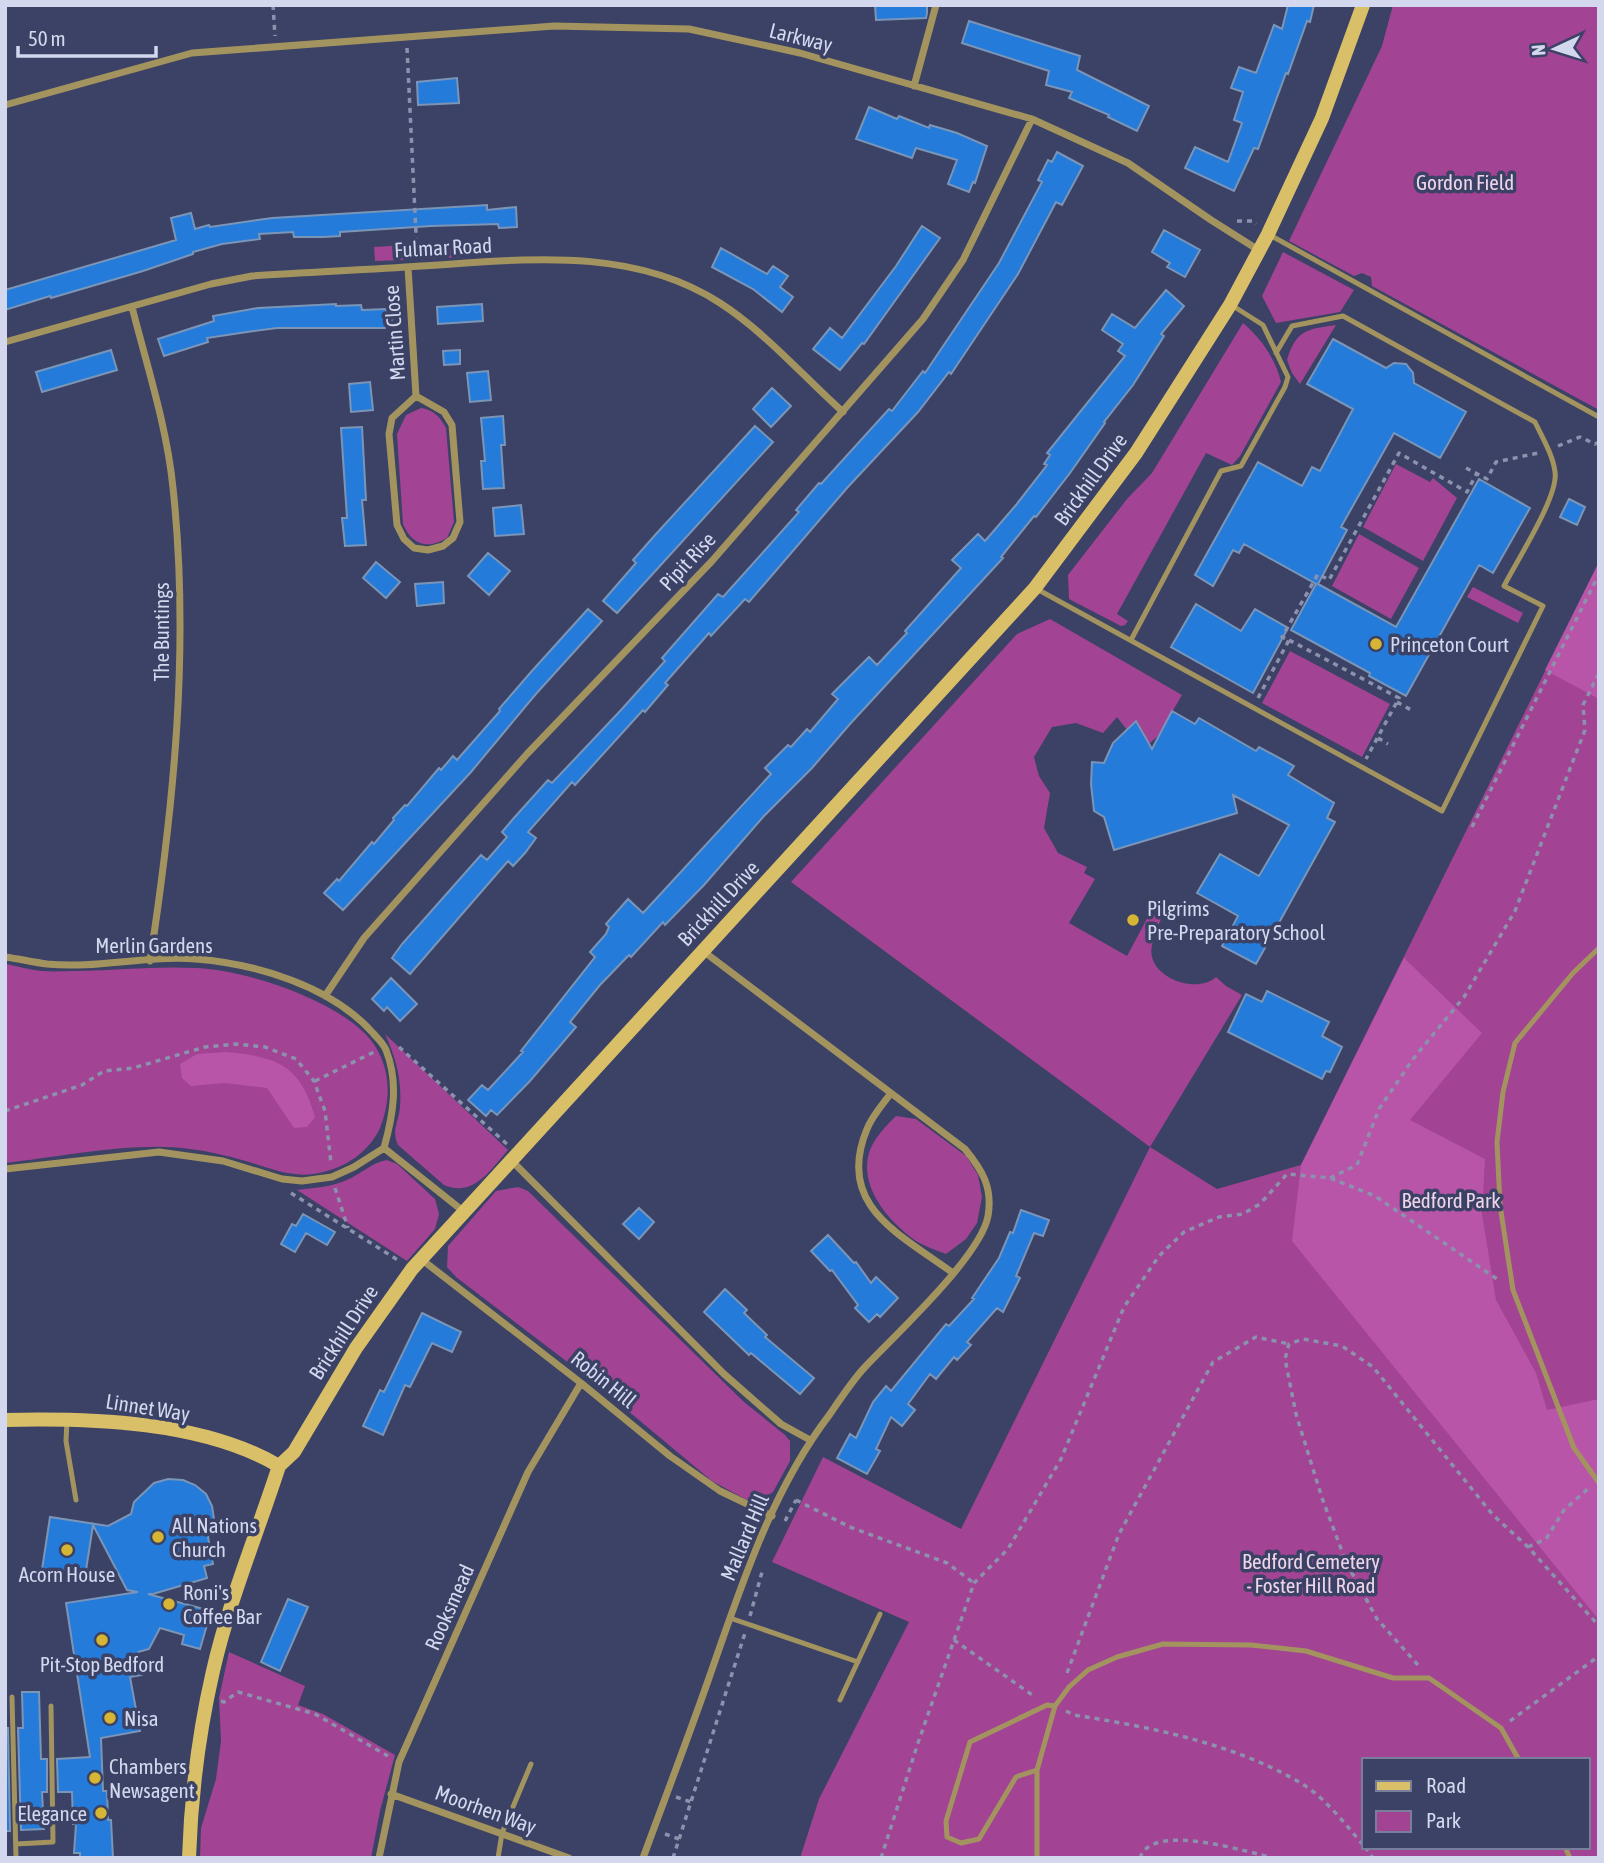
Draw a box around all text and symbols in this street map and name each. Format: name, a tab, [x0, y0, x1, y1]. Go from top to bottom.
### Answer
scale bar	[18, 14, 156, 58]
north arrow	[1520, 14, 1590, 84]
street label: Larkway	[767, 18, 835, 56]
text: 50 m	[28, 26, 66, 50]
text: N	[1527, 44, 1549, 57]
park label: Gordon Field	[1416, 170, 1514, 194]
street label: Fulmar Road	[393, 232, 493, 262]
street label: Martin Close	[379, 285, 409, 381]
street label: Brickhill Drive	[1049, 428, 1131, 530]
street label: Pipit Rise	[654, 527, 720, 595]
street label: The Buntings	[149, 582, 173, 682]
place label: Princeton Court	[1390, 632, 1509, 656]
marker: Princeton Court	[1368, 636, 1384, 652]
street label: Brickhill Drive	[672, 855, 764, 951]
place label: Pilgrims Pre-Preparatory School	[1147, 896, 1325, 944]
marker: Pilgrims Pre-Preparatory School	[1125, 912, 1141, 928]
street label: Merlin Gardens	[95, 933, 213, 957]
park label: Bedford Park	[1401, 1188, 1501, 1212]
street label: Brickhill Drive	[304, 1280, 382, 1384]
street label: Robin Hill	[567, 1346, 642, 1413]
street label: Linnet Way	[104, 1389, 192, 1426]
street label: Mallard Hill	[715, 1490, 773, 1584]
place label: All Nations Church	[172, 1513, 257, 1561]
marker: All Nations Church	[150, 1529, 166, 1545]
marker: Acorn House	[59, 1542, 75, 1558]
park label: Bedford Cemetery - Foster Hill Road	[1242, 1549, 1380, 1597]
street label: Rooksmead	[419, 1560, 479, 1654]
place label: Acorn House	[19, 1562, 115, 1586]
place label: Roni's Coffee Bar	[183, 1580, 262, 1628]
marker: Roni's Coffee Bar	[161, 1596, 177, 1612]
marker: Pit-Stop Bedford	[94, 1632, 110, 1648]
place label: Pit-Stop Bedford	[40, 1652, 164, 1676]
place label: Nisa	[124, 1706, 158, 1730]
marker: Nisa	[102, 1710, 118, 1726]
place label: Chambers Newsagent	[109, 1754, 195, 1802]
legend	[1362, 1758, 1590, 1849]
marker: Chambers Newsagent	[87, 1770, 103, 1786]
text: Road	[1426, 1773, 1466, 1797]
street label: Moorhen Way	[432, 1780, 540, 1838]
place label: Elegance	[17, 1801, 87, 1825]
marker: Elegance	[93, 1805, 109, 1821]
text: Park	[1426, 1808, 1461, 1832]

